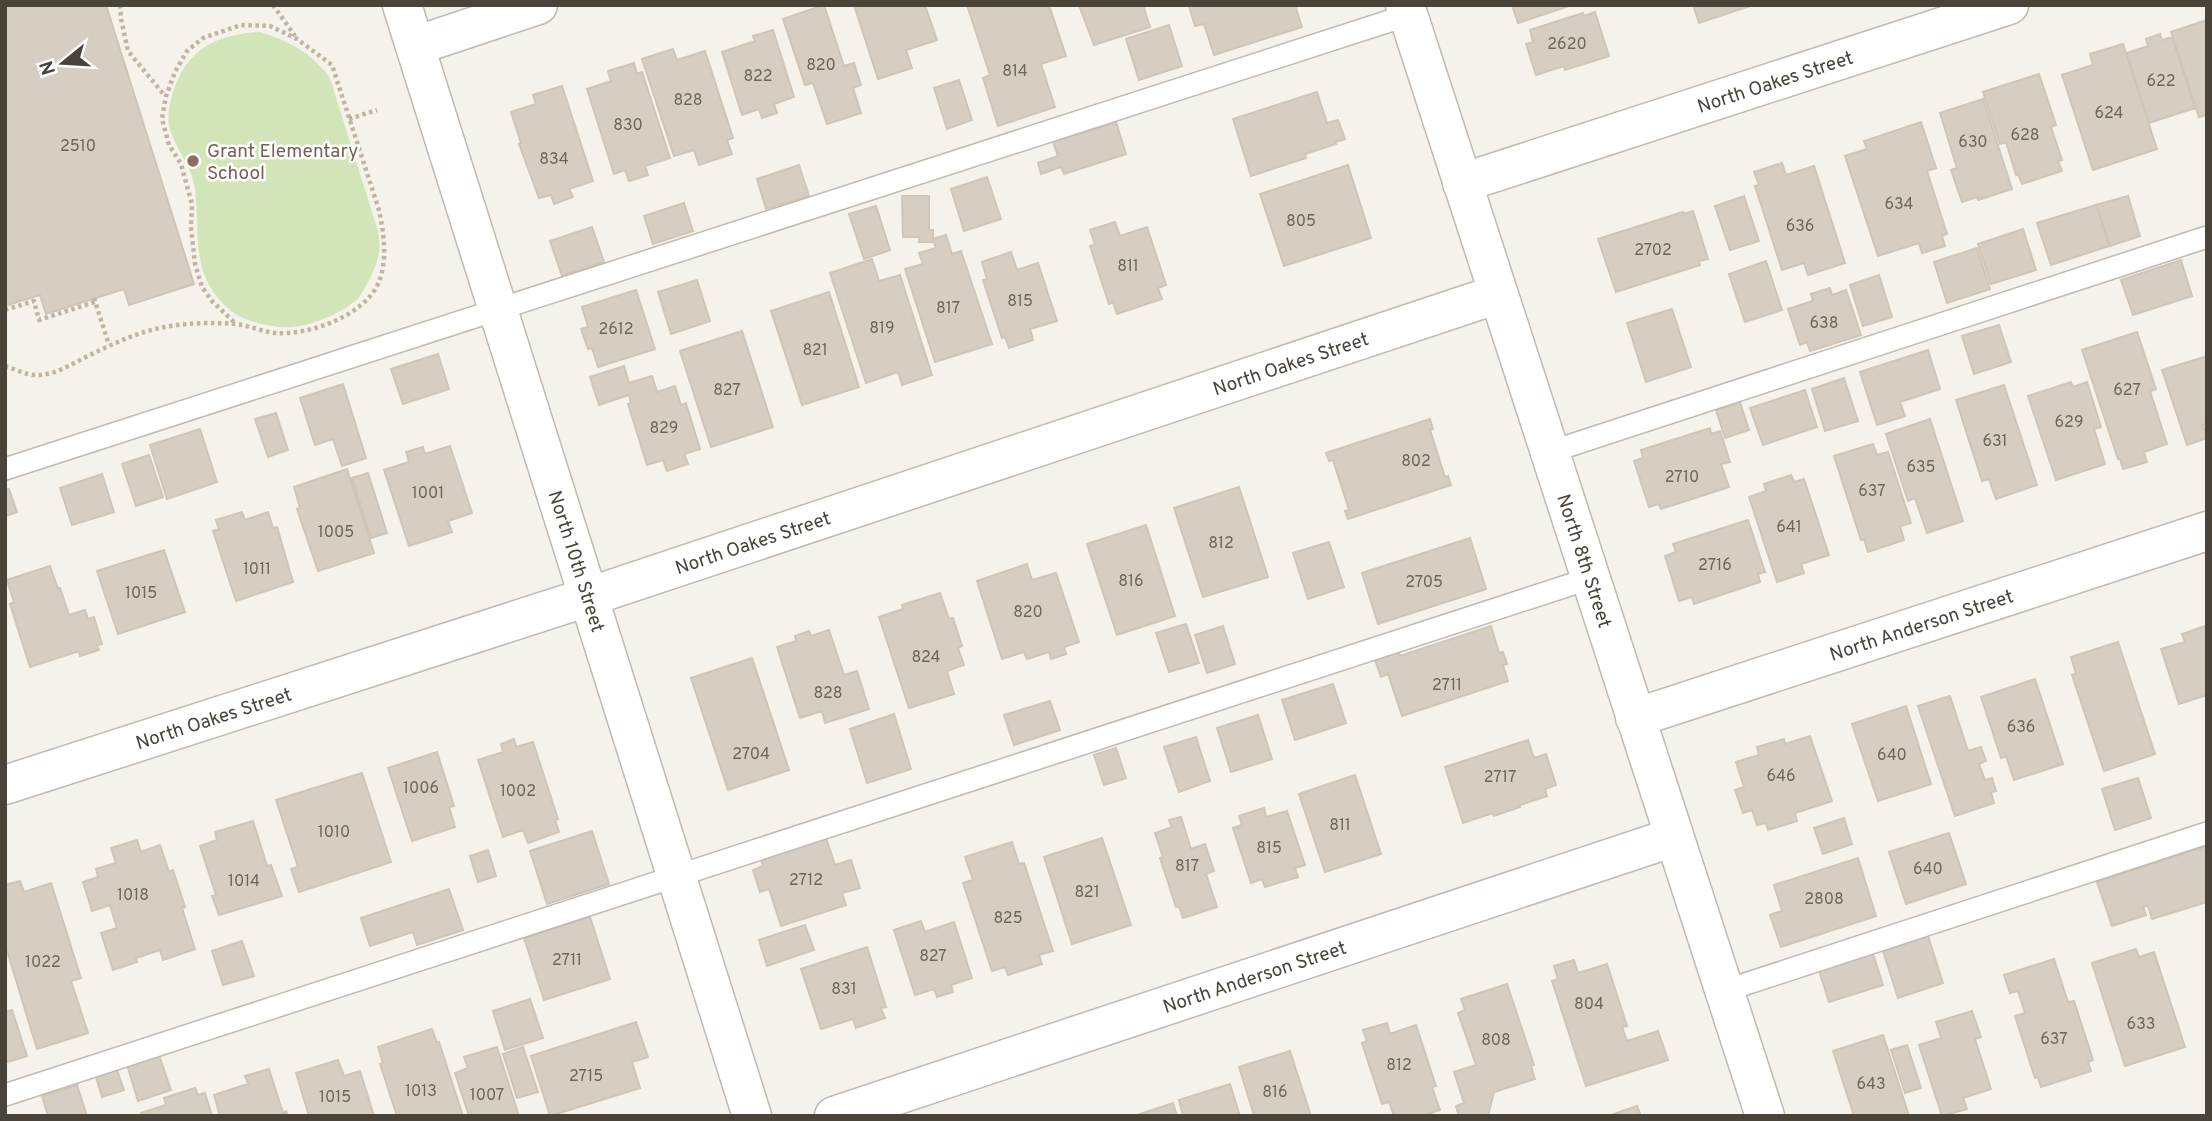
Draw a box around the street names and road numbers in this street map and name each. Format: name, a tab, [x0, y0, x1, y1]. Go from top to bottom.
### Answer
street label: North Oakes Street	[1694, 47, 1856, 120]
street label: North Oakes Street	[1210, 328, 1372, 402]
street label: North 10th Street	[542, 488, 609, 636]
street label: North 8th Street	[1550, 491, 1616, 631]
street label: North Oakes Street	[672, 507, 834, 581]
street label: North Anderson Street	[1827, 585, 2017, 668]
street label: North Oakes Street	[133, 683, 295, 756]
street label: North Anderson Street	[1160, 937, 1350, 1020]

